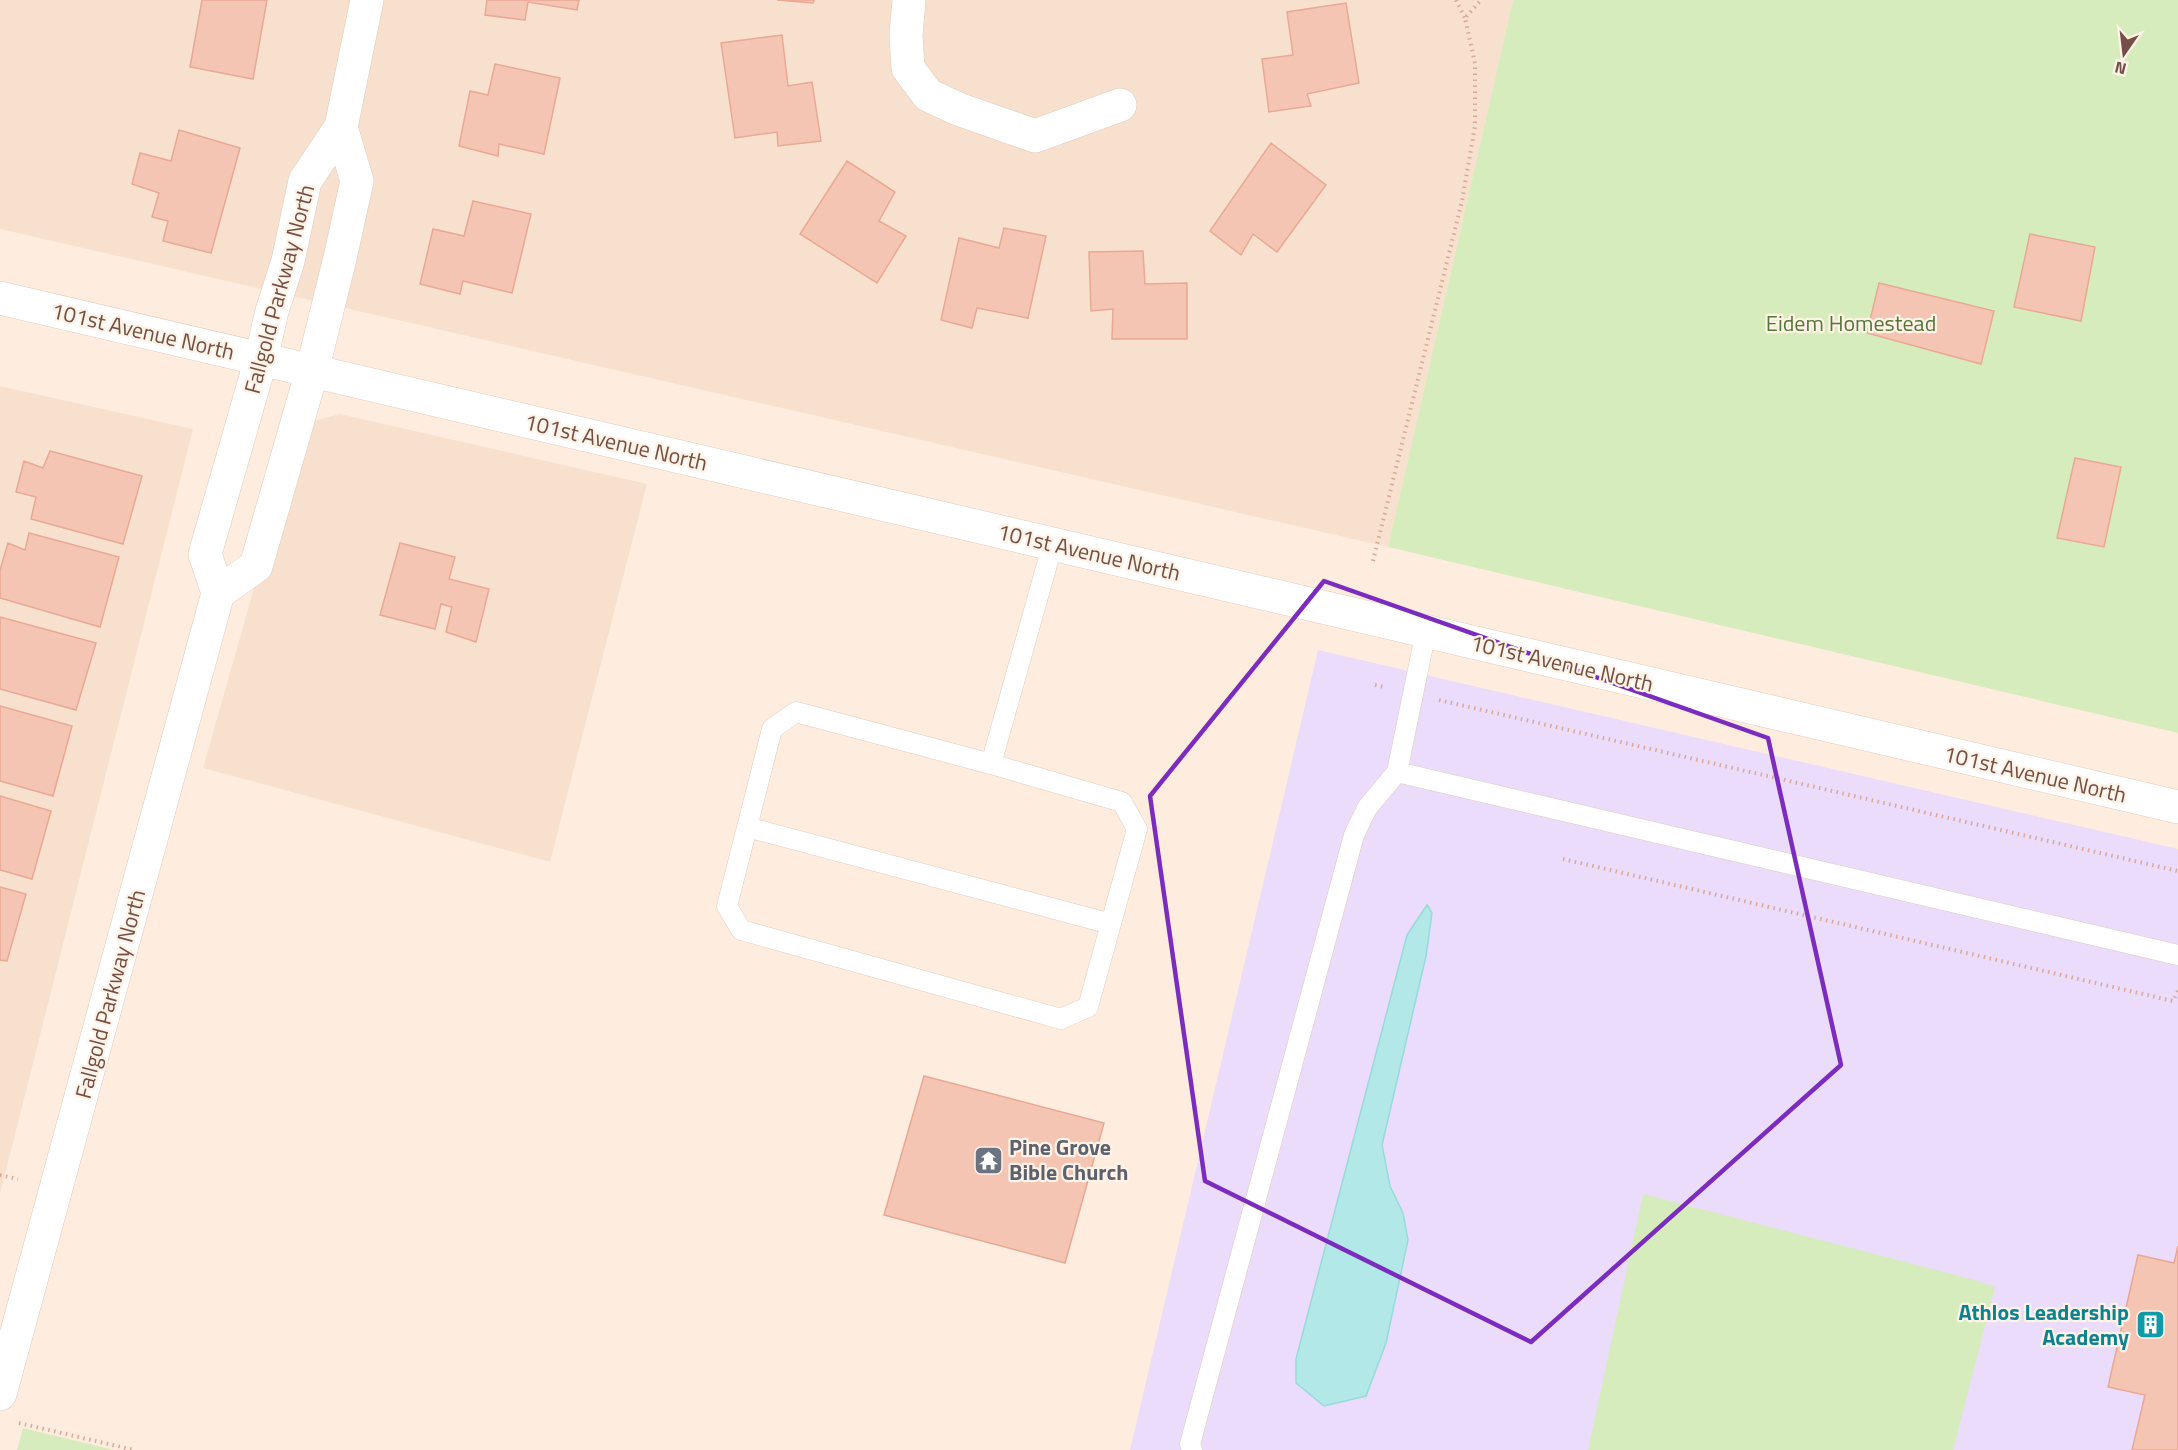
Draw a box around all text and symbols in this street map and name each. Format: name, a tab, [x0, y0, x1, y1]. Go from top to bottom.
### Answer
north arrow	[2094, 24, 2154, 84]
text: N	[2112, 56, 2129, 82]
street label: Fallgold Parkway North	[235, 181, 323, 397]
street label: 101st Avenue North	[48, 293, 238, 369]
park label: Eidem Homestead	[1766, 306, 1936, 340]
street label: 101st Avenue North	[521, 404, 711, 480]
street label: 101st Avenue North	[994, 514, 1184, 590]
street label: 101st Avenue North	[1467, 625, 1657, 701]
street label: 101st Avenue North	[1940, 736, 2130, 812]
street label: Fallgold Parkway North	[66, 886, 154, 1102]
place label: Pine Grove Bible Church	[1009, 1130, 1128, 1189]
temple icon: Pine Grove Bible Church	[972, 1144, 1004, 1176]
place label: Athlos Leadership Academy	[1958, 1295, 2129, 1354]
building icon: Athlos Leadership Academy	[2134, 1309, 2166, 1341]

